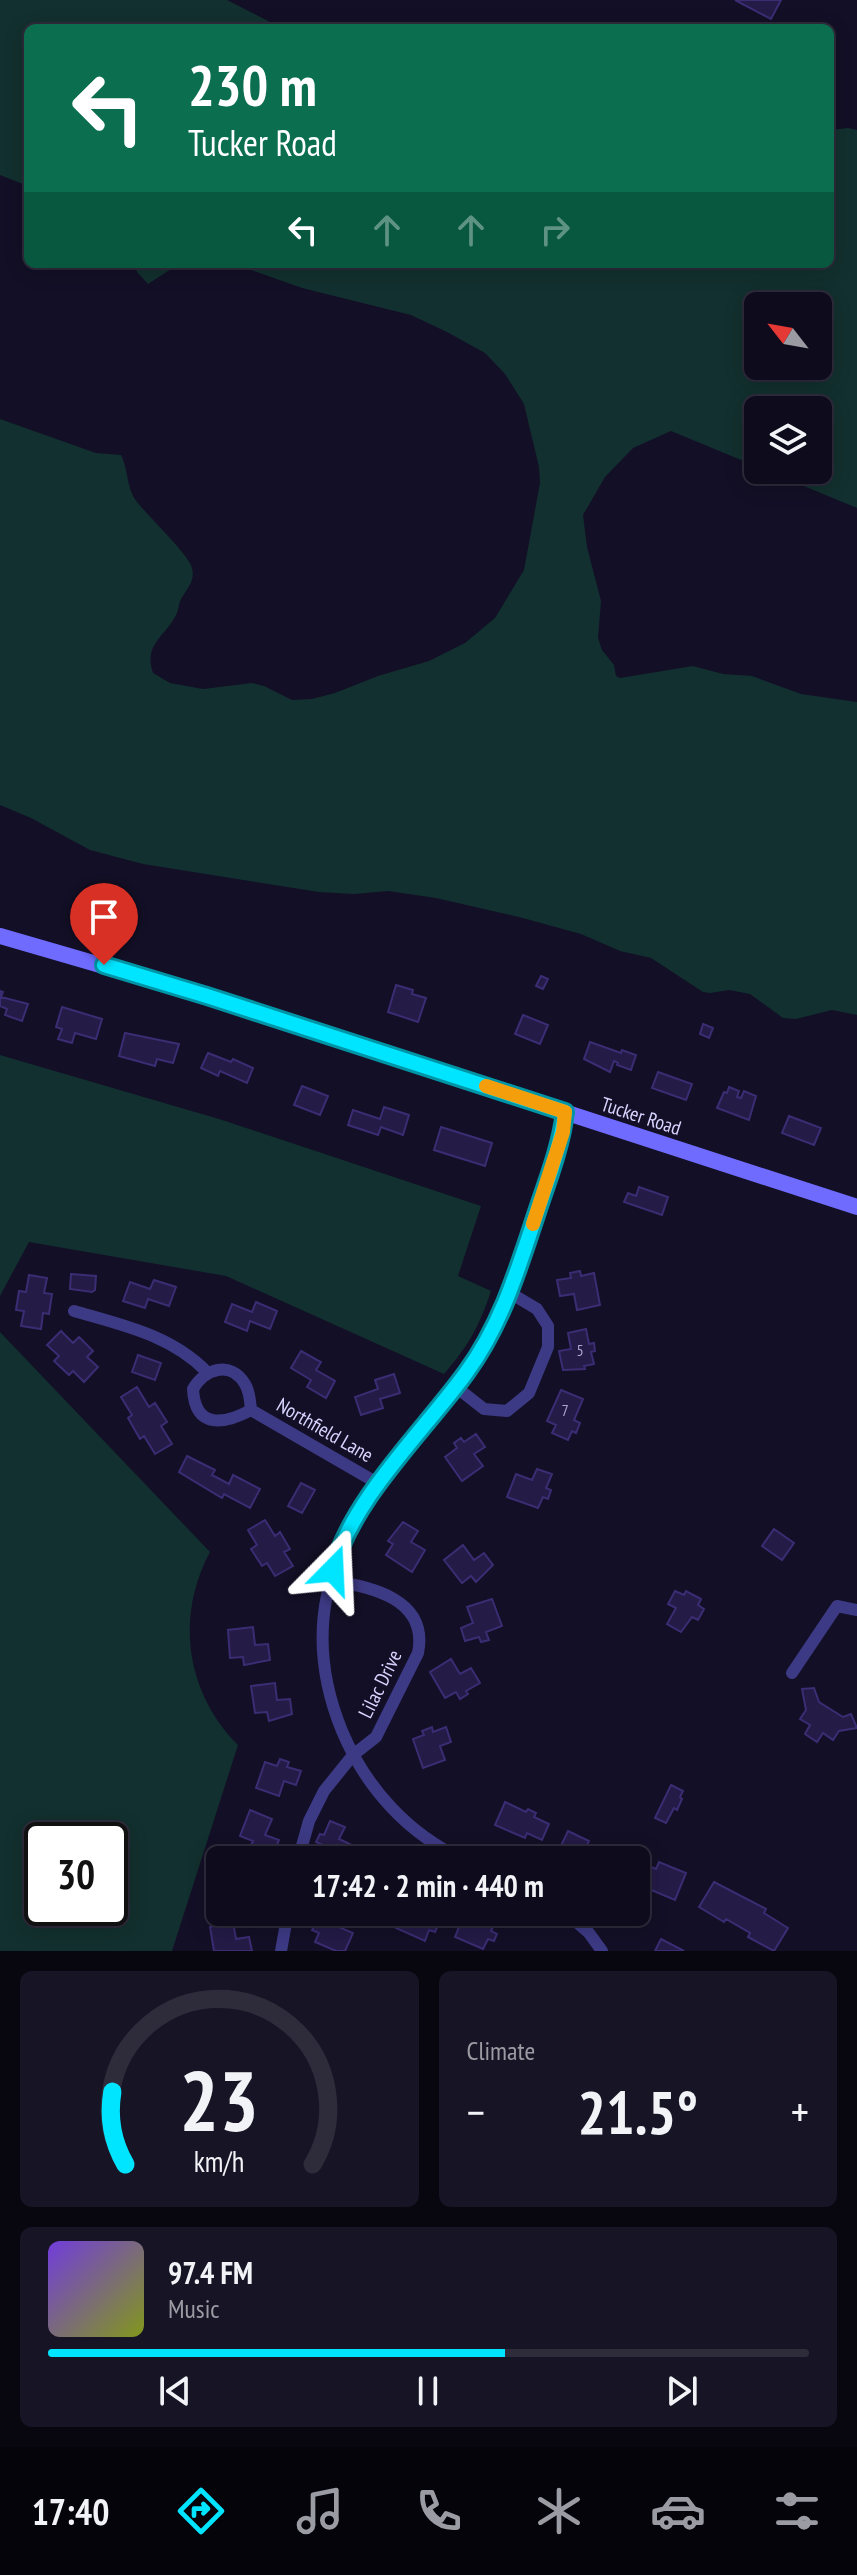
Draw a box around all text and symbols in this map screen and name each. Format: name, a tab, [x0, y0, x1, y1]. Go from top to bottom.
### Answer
text: 230 m	[188, 49, 317, 121]
icon: left	[56, 56, 160, 160]
text: Tucker Road	[188, 119, 337, 166]
icon: left	[281, 208, 325, 252]
icon: ahead	[365, 208, 409, 252]
icon: ahead	[449, 208, 493, 252]
icon: right	[533, 208, 577, 252]
north arrow	[744, 292, 832, 380]
map controls	[744, 292, 832, 484]
button: layers	[744, 396, 832, 484]
pin	[70, 883, 138, 965]
icon: arrive	[82, 895, 126, 939]
street label: Tucker Road	[598, 1091, 684, 1141]
house number: 5	[576, 1340, 584, 1360]
street label: Northfield Lane	[272, 1392, 378, 1468]
house number: 7	[561, 1400, 569, 1420]
position arrow	[291, 1528, 375, 1612]
street label: Lilac Drive	[352, 1646, 408, 1722]
speed limit sign: 30	[24, 1822, 128, 1926]
text: 17:42 · 2 min · 440 m	[312, 1866, 544, 1905]
text: Climate	[467, 2034, 535, 2067]
text: 23	[179, 2046, 259, 2154]
text: 21.5°	[577, 2073, 698, 2151]
text: −	[467, 2083, 485, 2140]
text: +	[791, 2083, 809, 2140]
text: km/h	[194, 2143, 245, 2180]
text: 97.4 FM	[168, 2253, 253, 2292]
text: Music	[168, 2292, 220, 2325]
icon: previous	[153, 2369, 197, 2413]
icon: pause	[406, 2369, 450, 2413]
icon: next	[660, 2369, 704, 2413]
icon: directions	[173, 2483, 229, 2539]
icon: music	[292, 2483, 348, 2539]
icon: phone	[411, 2483, 467, 2539]
icon: climate	[531, 2483, 587, 2539]
icon: car	[650, 2483, 706, 2539]
icon: filters	[769, 2483, 825, 2539]
text: 17:40	[32, 2488, 110, 2535]

